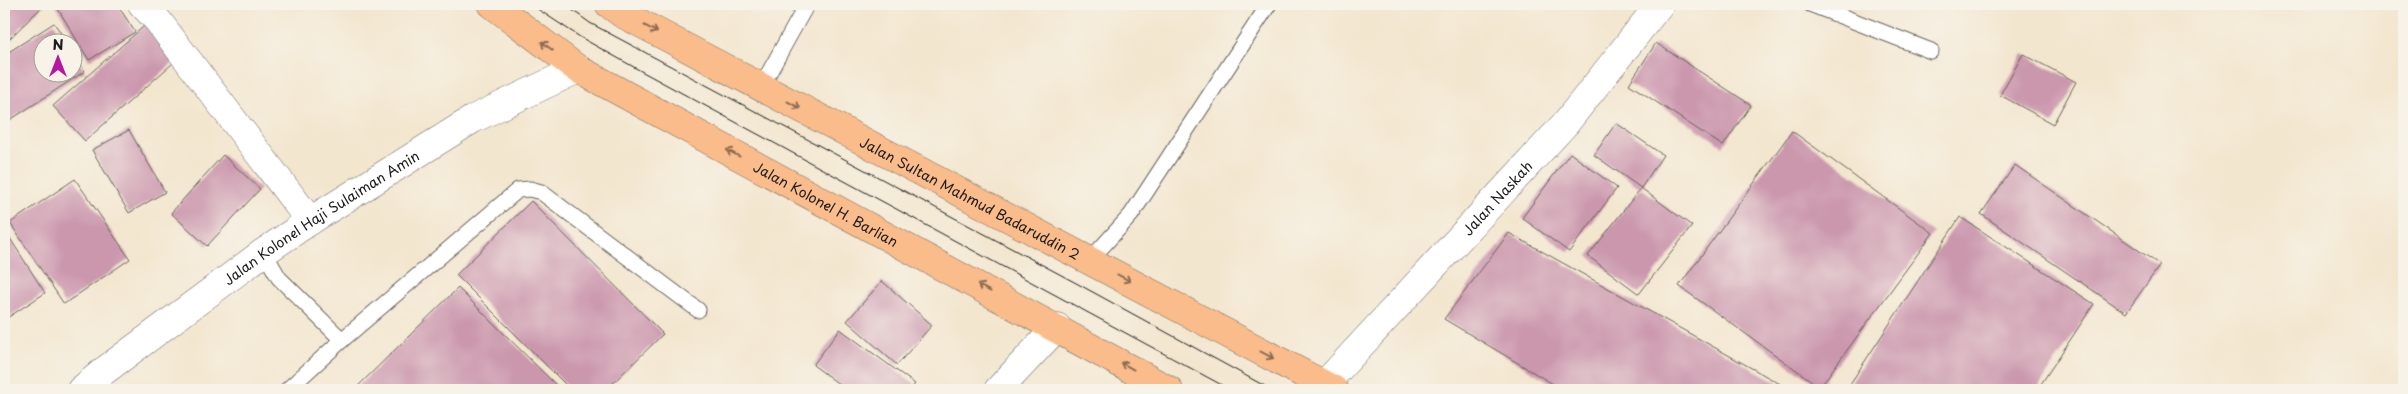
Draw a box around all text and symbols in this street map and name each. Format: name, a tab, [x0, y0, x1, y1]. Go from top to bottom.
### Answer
one-way arrow	[643, 24, 658, 34]
north arrow	[32, 32, 82, 82]
text: N	[52, 34, 64, 55]
one-way arrow	[540, 41, 554, 51]
one-way arrow	[787, 100, 802, 110]
street label: Jalan Sultan Mahmud Badaruddin 2	[856, 131, 1084, 264]
street label: Jalan Kolonel Haji Sulaiman Amin	[219, 145, 423, 290]
one-way arrow	[726, 148, 741, 158]
street label: Jalan Kolonel H. Barlian	[750, 156, 902, 252]
street label: Jalan Naskah	[1457, 156, 1537, 240]
one-way arrow	[1116, 274, 1131, 283]
one-way arrow	[978, 283, 992, 293]
one-way arrow	[1260, 350, 1274, 360]
one-way arrow	[1120, 361, 1134, 371]

